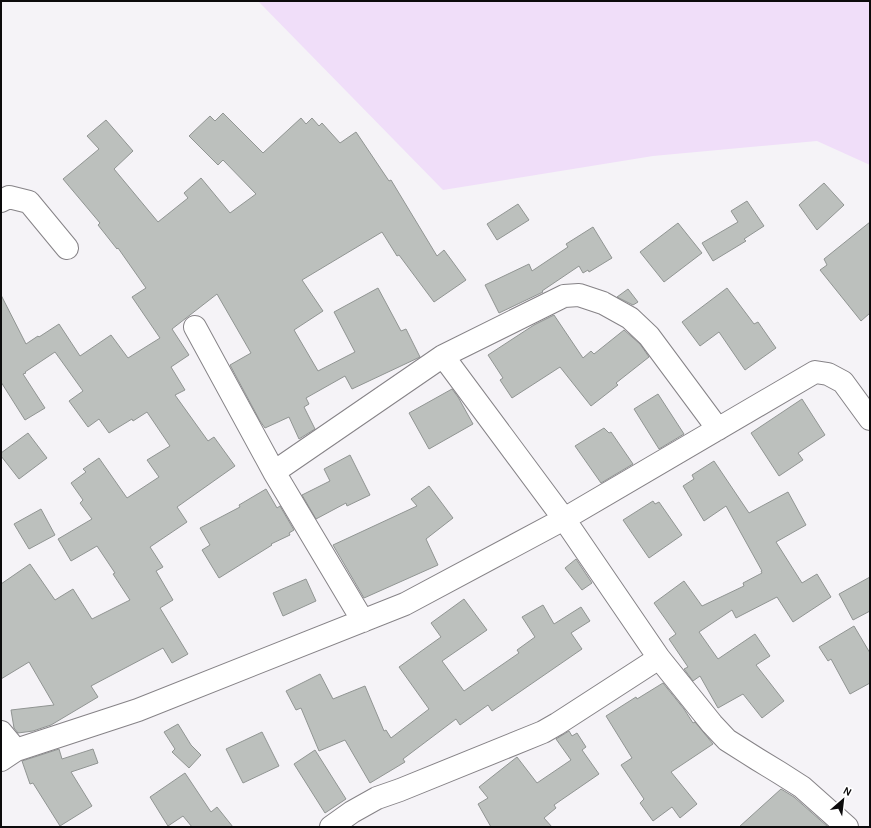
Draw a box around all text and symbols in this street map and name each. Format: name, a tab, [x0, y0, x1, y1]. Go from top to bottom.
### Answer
north arrow	[823, 780, 863, 820]
text: N	[841, 784, 854, 799]

